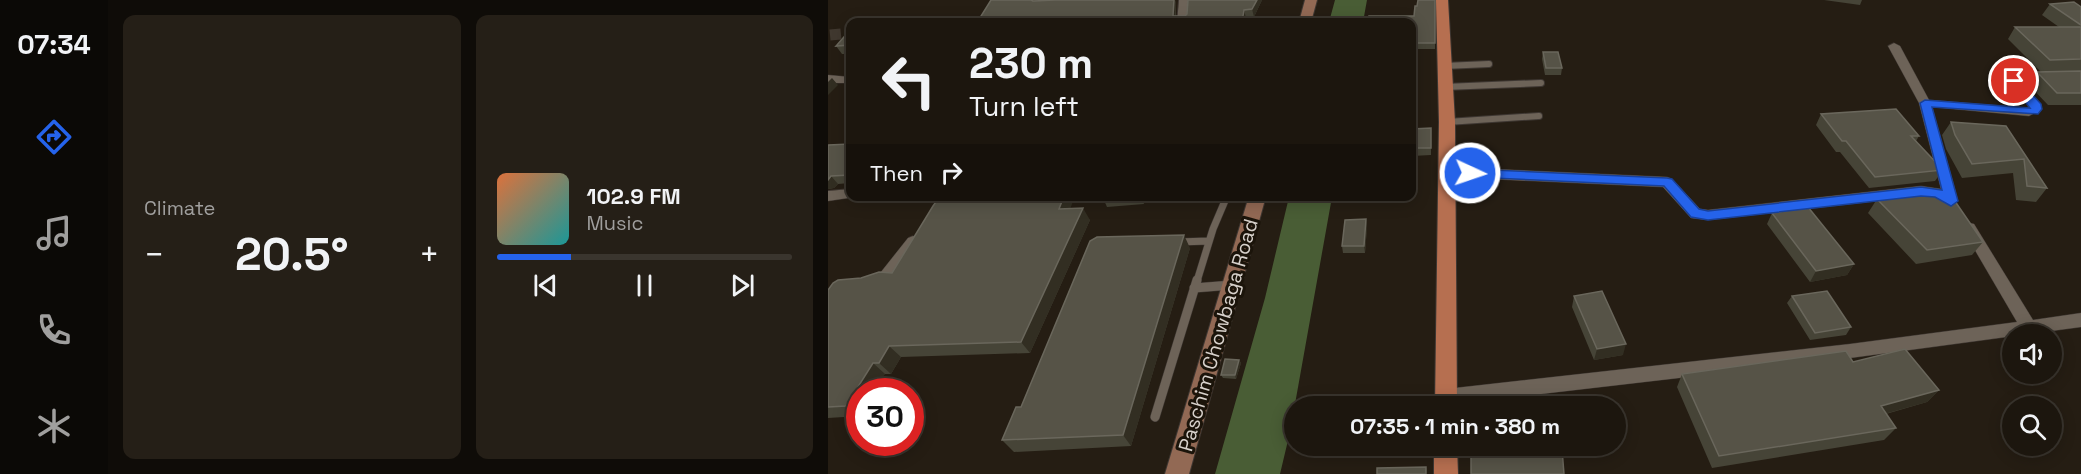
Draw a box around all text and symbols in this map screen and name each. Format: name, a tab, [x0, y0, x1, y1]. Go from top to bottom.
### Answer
text: 07:34	[17, 27, 91, 62]
text: 230 m	[969, 37, 1093, 90]
icon: left	[870, 42, 948, 120]
pin	[1988, 55, 2039, 106]
icon: arrive	[1997, 64, 2030, 97]
text: Turn left	[969, 89, 1079, 124]
icon: directions	[33, 116, 75, 158]
position arrow	[1438, 141, 1502, 205]
icon: right	[935, 156, 968, 189]
text: Then	[870, 159, 923, 187]
text: 102.9 FM	[587, 182, 681, 210]
text: Climate	[144, 195, 215, 221]
text: Music	[587, 210, 643, 236]
icon: music	[33, 212, 75, 254]
street label: Paschim Chowbaga Road	[1172, 215, 1264, 455]
text: 20.5°	[235, 226, 349, 283]
text: −	[144, 234, 164, 276]
text: +	[419, 234, 440, 276]
icon: previous	[529, 269, 562, 302]
icon: pause	[628, 269, 661, 302]
icon: next	[726, 269, 759, 302]
icon: phone	[33, 309, 75, 351]
map controls	[2002, 324, 2062, 456]
button: sound	[2002, 324, 2062, 384]
speed limit sign: 30	[846, 378, 924, 456]
button: search	[2002, 396, 2062, 456]
icon: climate	[33, 405, 75, 447]
text: 07:35 · 1 min · 380 m	[1350, 412, 1560, 440]

